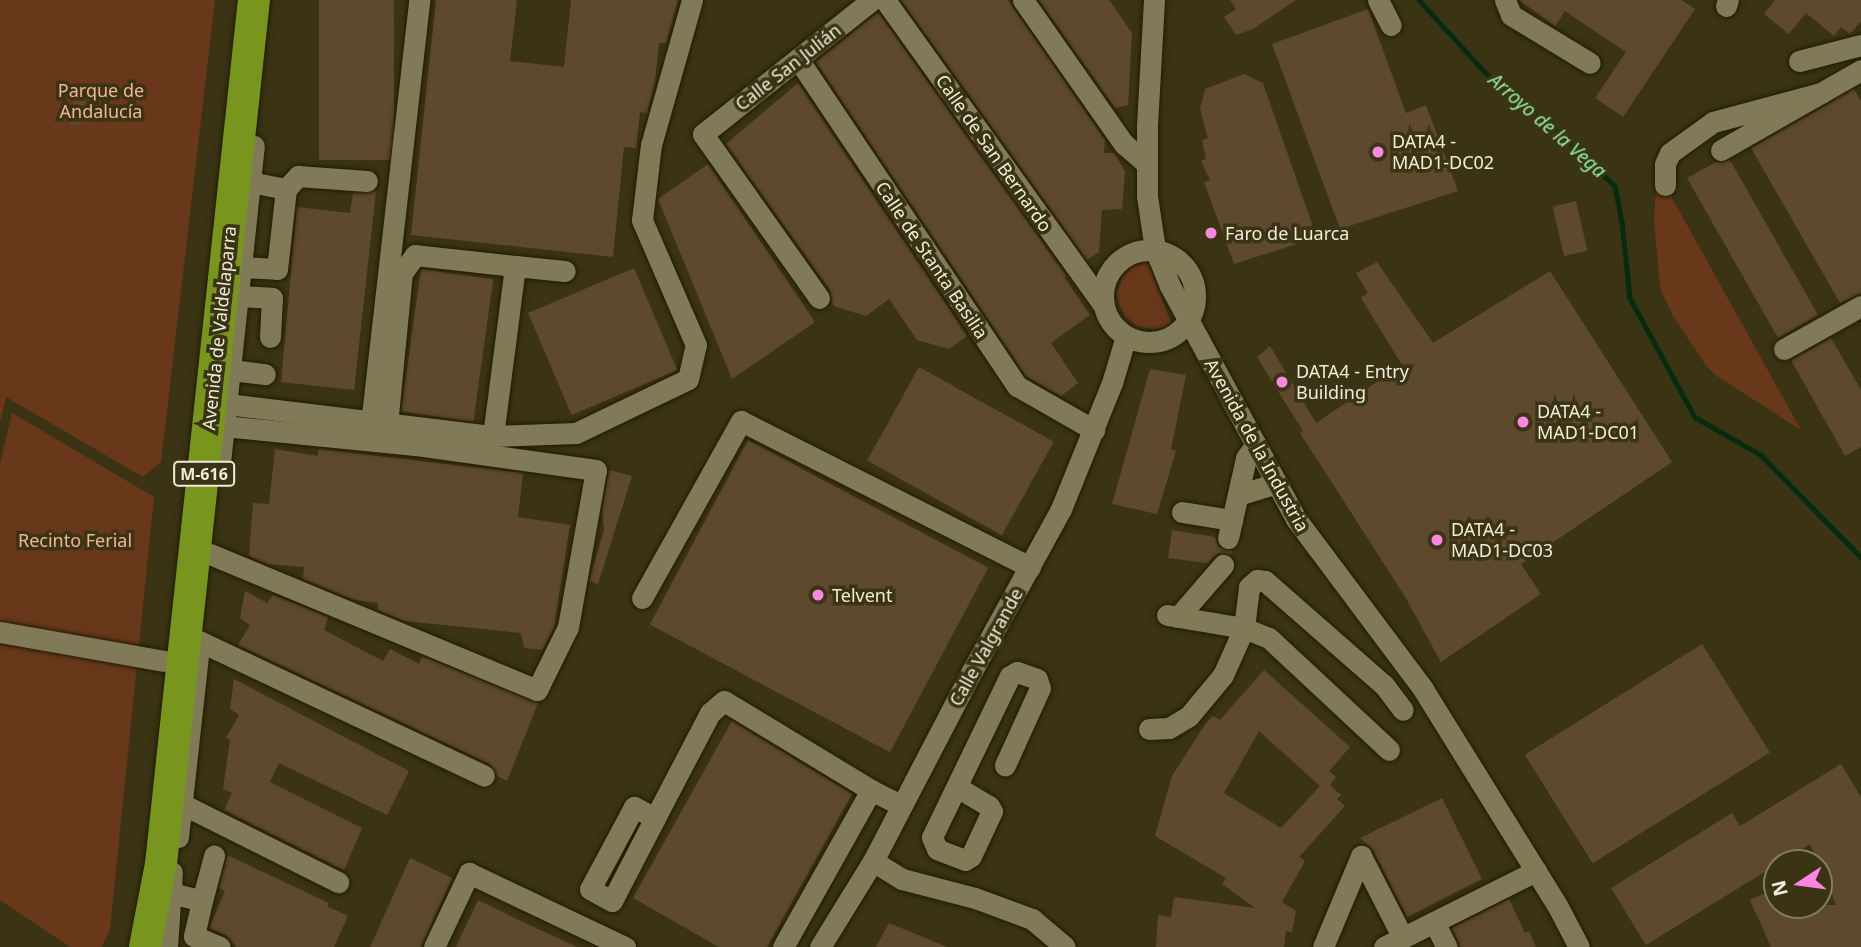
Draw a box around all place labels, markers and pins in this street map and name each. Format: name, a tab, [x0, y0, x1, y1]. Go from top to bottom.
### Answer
place label: DATA4 - MAD1-DC02	[1392, 131, 1494, 174]
marker: DATA4 - MAD1-DC02	[1370, 144, 1386, 160]
place label: Faro de Luarca	[1225, 222, 1349, 244]
marker: Faro de Luarca	[1203, 225, 1219, 241]
place label: DATA4 - Entry Building	[1296, 361, 1409, 404]
marker: DATA4 - Entry Building	[1274, 374, 1290, 390]
place label: DATA4 - MAD1-DC01	[1537, 401, 1639, 444]
marker: DATA4 - MAD1-DC01	[1515, 414, 1531, 430]
place label: DATA4 - MAD1-DC03	[1451, 519, 1553, 562]
marker: DATA4 - MAD1-DC03	[1429, 532, 1445, 548]
place label: Telvent	[832, 584, 892, 606]
marker: Telvent	[810, 587, 826, 603]

